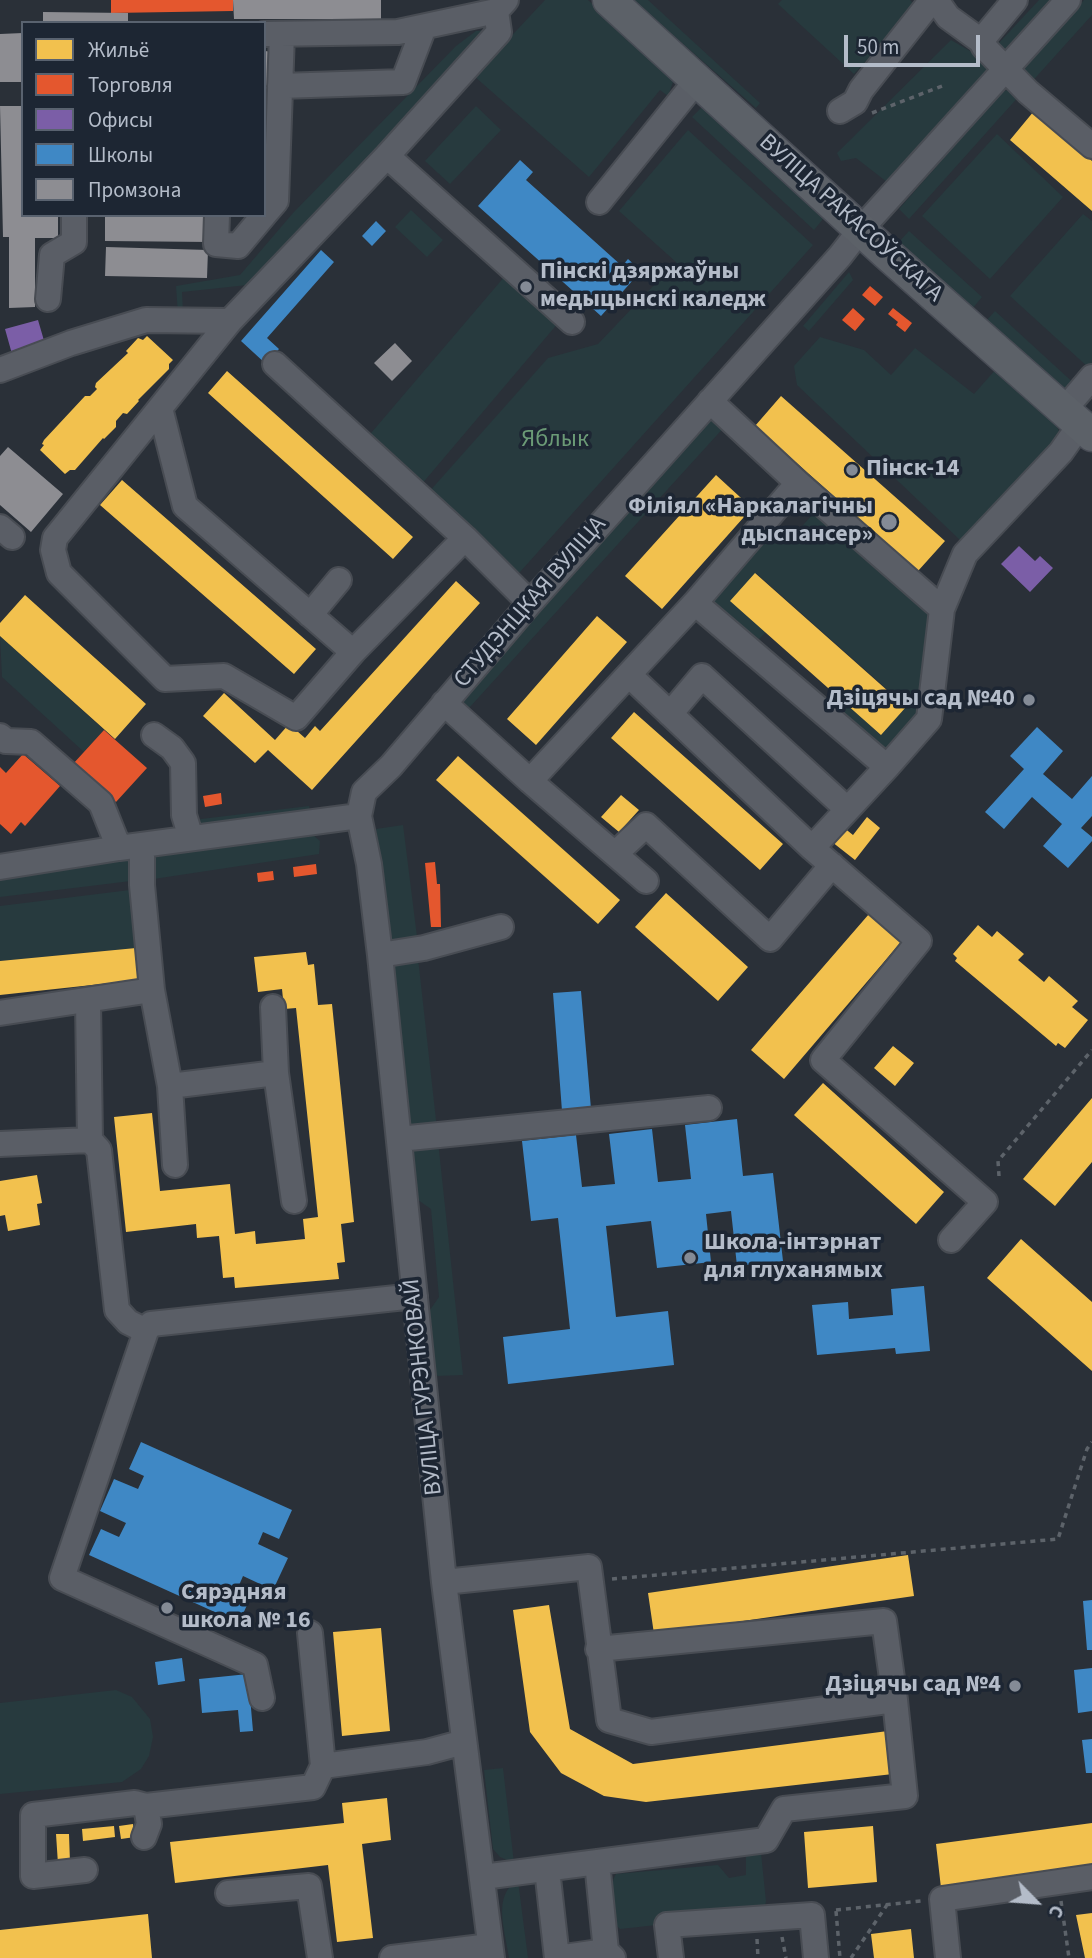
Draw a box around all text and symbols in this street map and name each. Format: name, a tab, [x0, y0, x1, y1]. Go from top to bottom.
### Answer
legend	[21, 21, 266, 217]
scale bar	[847, 21, 984, 65]
text: 50 m	[857, 32, 899, 62]
text: Жильё	[88, 35, 149, 65]
text: Торговля	[88, 70, 173, 100]
text: Офисы	[88, 105, 153, 135]
street label: ВУЛІЦА РАКАСОЎСКАГА	[752, 129, 948, 309]
text: Школы	[88, 140, 153, 170]
text: Промзона	[88, 175, 181, 205]
place label: Пінскі дзяржаўны медыцынскі каледж	[540, 259, 766, 315]
marker: Пінскі дзяржаўны медыцынскі каледж	[518, 279, 534, 295]
park label: Яблык	[521, 427, 589, 455]
place label: Пінск-14	[866, 456, 959, 484]
marker: Пінск-14	[844, 462, 860, 478]
place label: Філіял «Наркалагічны дыспансер»	[628, 494, 873, 550]
street label: СТУДЭНЦКАЯ ВУЛІЦА	[449, 511, 613, 695]
marker: Філіял «Наркалагічны дыспансер»	[879, 512, 899, 532]
place label: Дзіцячы сад №40	[827, 686, 1015, 714]
marker: Дзіцячы сад №40	[1021, 692, 1037, 708]
place label: Школа-інтэрнат для глуханямых	[704, 1230, 883, 1286]
marker: Школа-інтэрнат для глуханямых	[682, 1250, 698, 1266]
street label: ВУЛІЦА ГУРЭНКОВАЙ	[398, 1277, 450, 1497]
place label: Сярэдняя школа № 16	[181, 1580, 311, 1636]
marker: Сярэдняя школа № 16	[159, 1600, 175, 1616]
place label: Дзіцячы сад №4	[825, 1672, 1001, 1700]
marker: Дзіцячы сад №4	[1007, 1678, 1023, 1694]
north arrow	[1001, 1867, 1071, 1937]
text: С	[1041, 1900, 1070, 1922]

